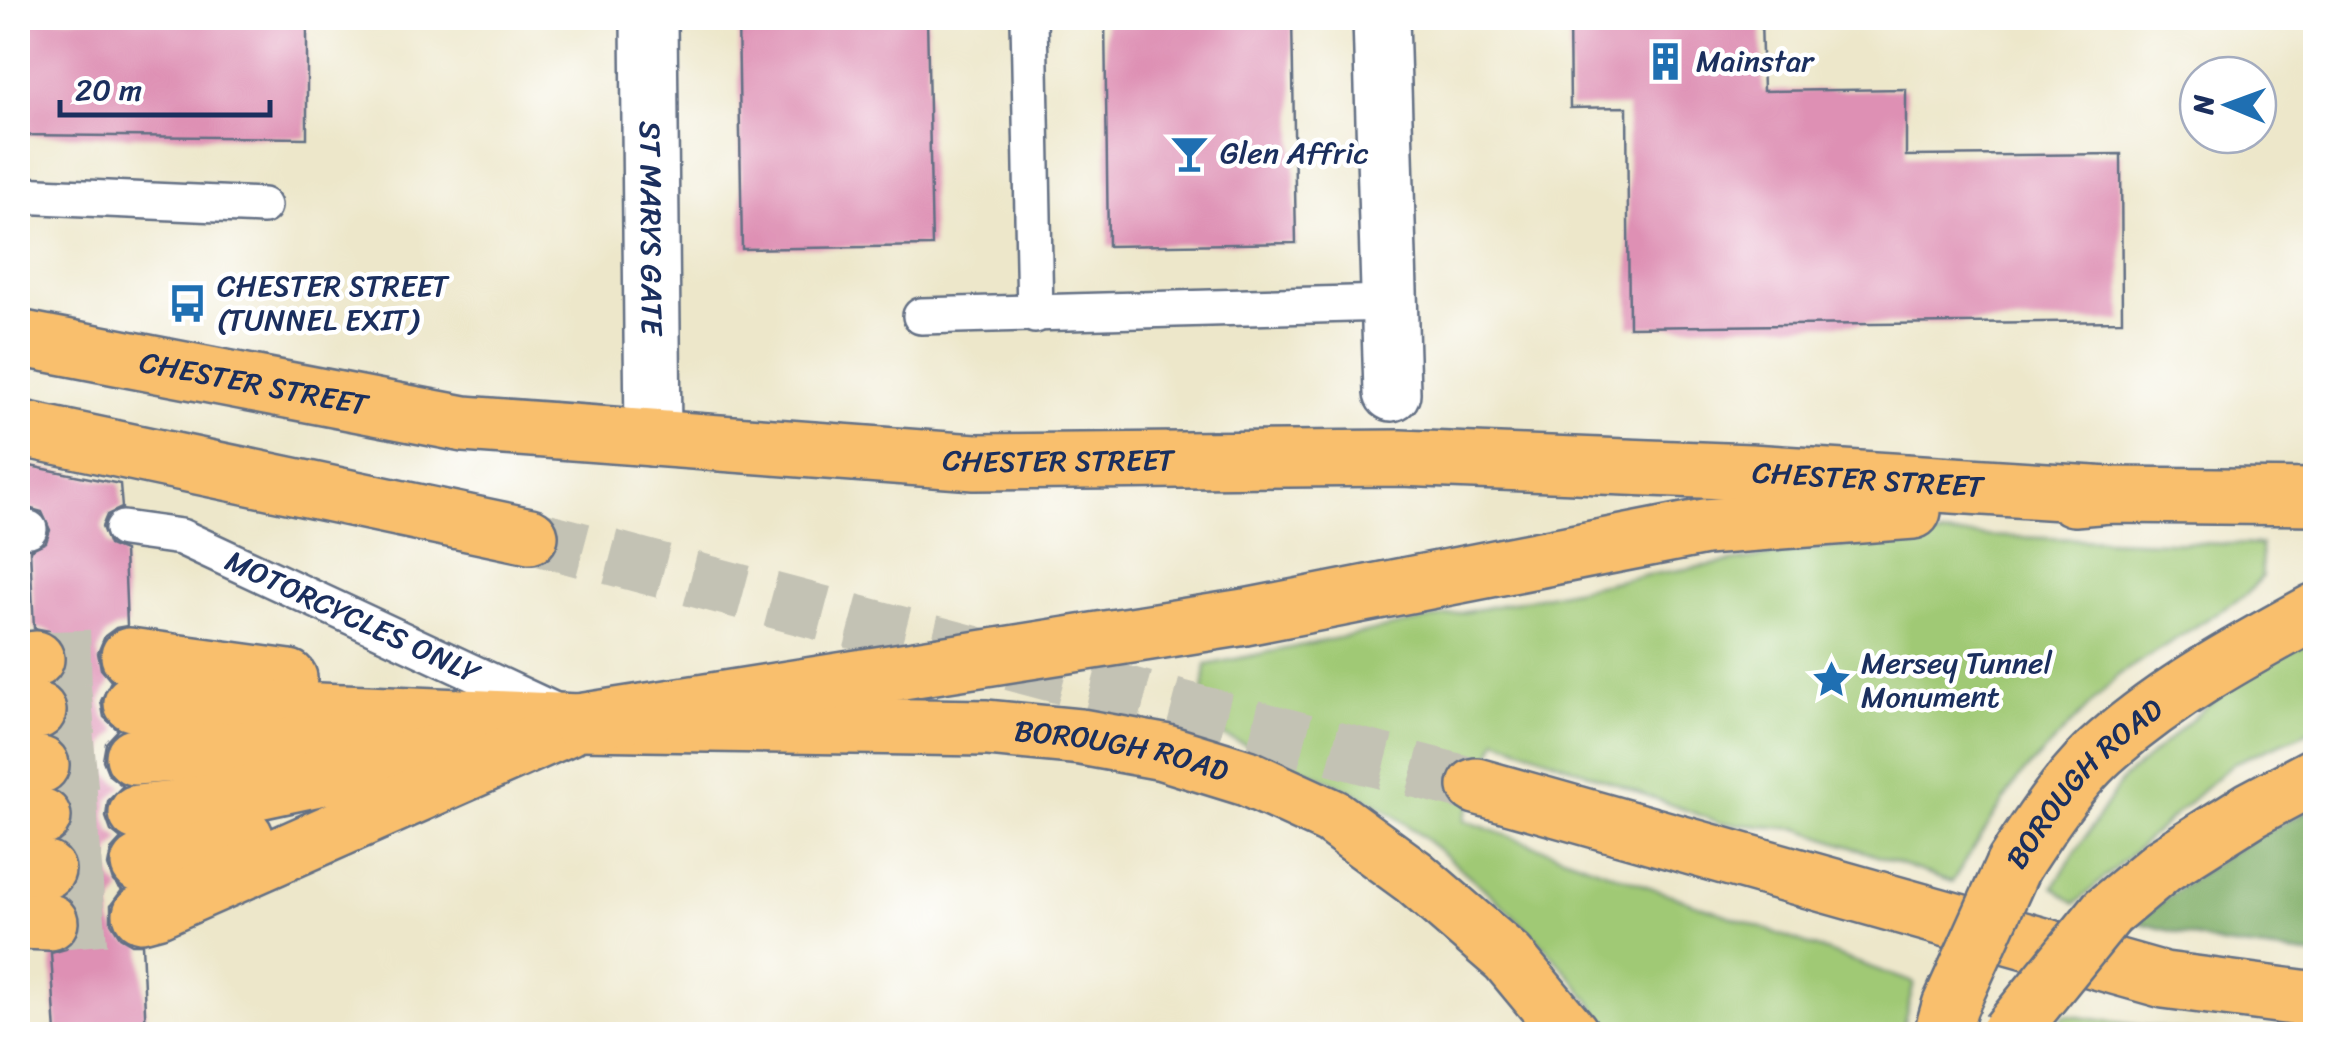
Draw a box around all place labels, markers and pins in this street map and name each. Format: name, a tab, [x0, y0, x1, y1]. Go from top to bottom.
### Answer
place label: Mainstar	[1696, 34, 1815, 88]
building icon: Mainstar	[1645, 40, 1687, 82]
place label: Glen Affric	[1220, 126, 1368, 180]
bar icon: Glen Affric	[1169, 132, 1211, 174]
place label: CHESTER STREET (TUNNEL EXIT)	[217, 259, 450, 347]
bus stop icon: CHESTER STREET (TUNNEL EXIT)	[166, 282, 208, 324]
place label: Mersey Tunnel Monument	[1861, 636, 2052, 724]
place icon: Mersey Tunnel Monument	[1810, 659, 1852, 701]

